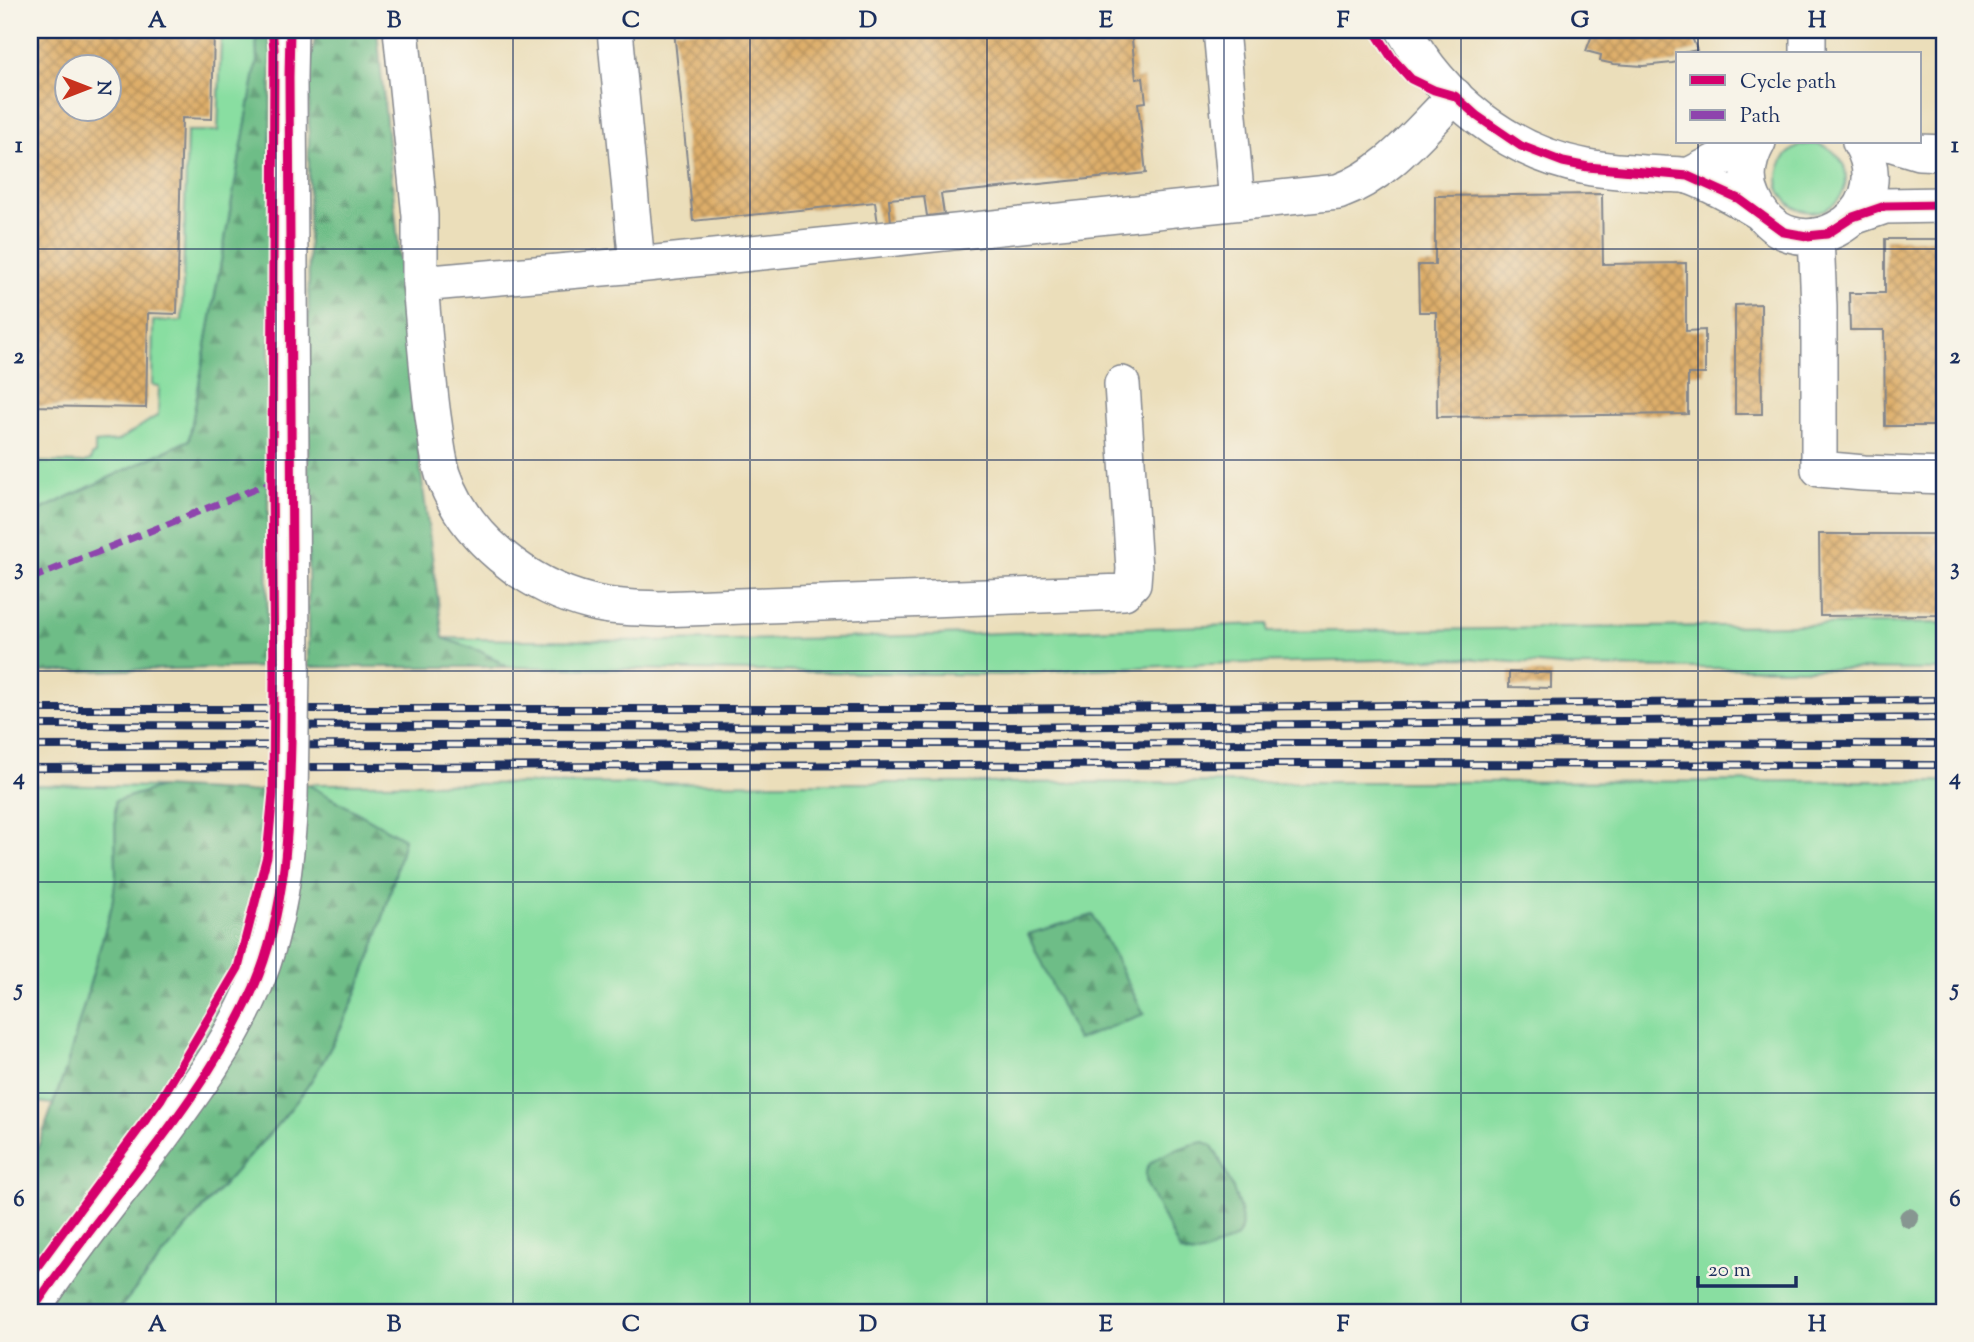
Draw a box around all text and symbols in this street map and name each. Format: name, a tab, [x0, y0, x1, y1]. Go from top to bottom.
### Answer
text: A	[148, 5, 167, 38]
text: B	[387, 5, 402, 38]
text: C	[622, 5, 640, 38]
text: D	[859, 5, 877, 38]
text: E	[1099, 5, 1113, 38]
text: F	[1337, 5, 1350, 38]
text: G	[1571, 5, 1590, 38]
text: H	[1808, 5, 1827, 38]
north arrow	[52, 52, 122, 122]
legend	[1676, 52, 1922, 144]
text: Cycle path	[1740, 68, 1837, 98]
text: N	[89, 80, 116, 96]
text: Path	[1740, 102, 1781, 132]
text: 1	[15, 130, 23, 163]
text: 1	[1951, 130, 1959, 163]
text: 2	[14, 341, 25, 374]
text: 2	[1950, 341, 1961, 374]
text: 3	[14, 552, 24, 585]
text: 3	[1950, 552, 1960, 585]
text: 4	[12, 762, 25, 795]
text: 4	[1948, 762, 1961, 795]
text: 5	[13, 973, 23, 1006]
text: 5	[1949, 973, 1959, 1006]
text: 6	[13, 1184, 25, 1217]
text: 6	[1949, 1184, 1961, 1217]
scale bar	[1698, 1244, 1796, 1288]
text: 20 m	[1708, 1256, 1751, 1286]
text: A	[148, 1309, 167, 1342]
text: B	[387, 1309, 402, 1342]
text: C	[622, 1309, 640, 1342]
text: D	[859, 1309, 877, 1342]
text: E	[1099, 1309, 1113, 1342]
text: F	[1337, 1309, 1350, 1342]
text: G	[1571, 1309, 1590, 1342]
text: H	[1808, 1309, 1827, 1342]

